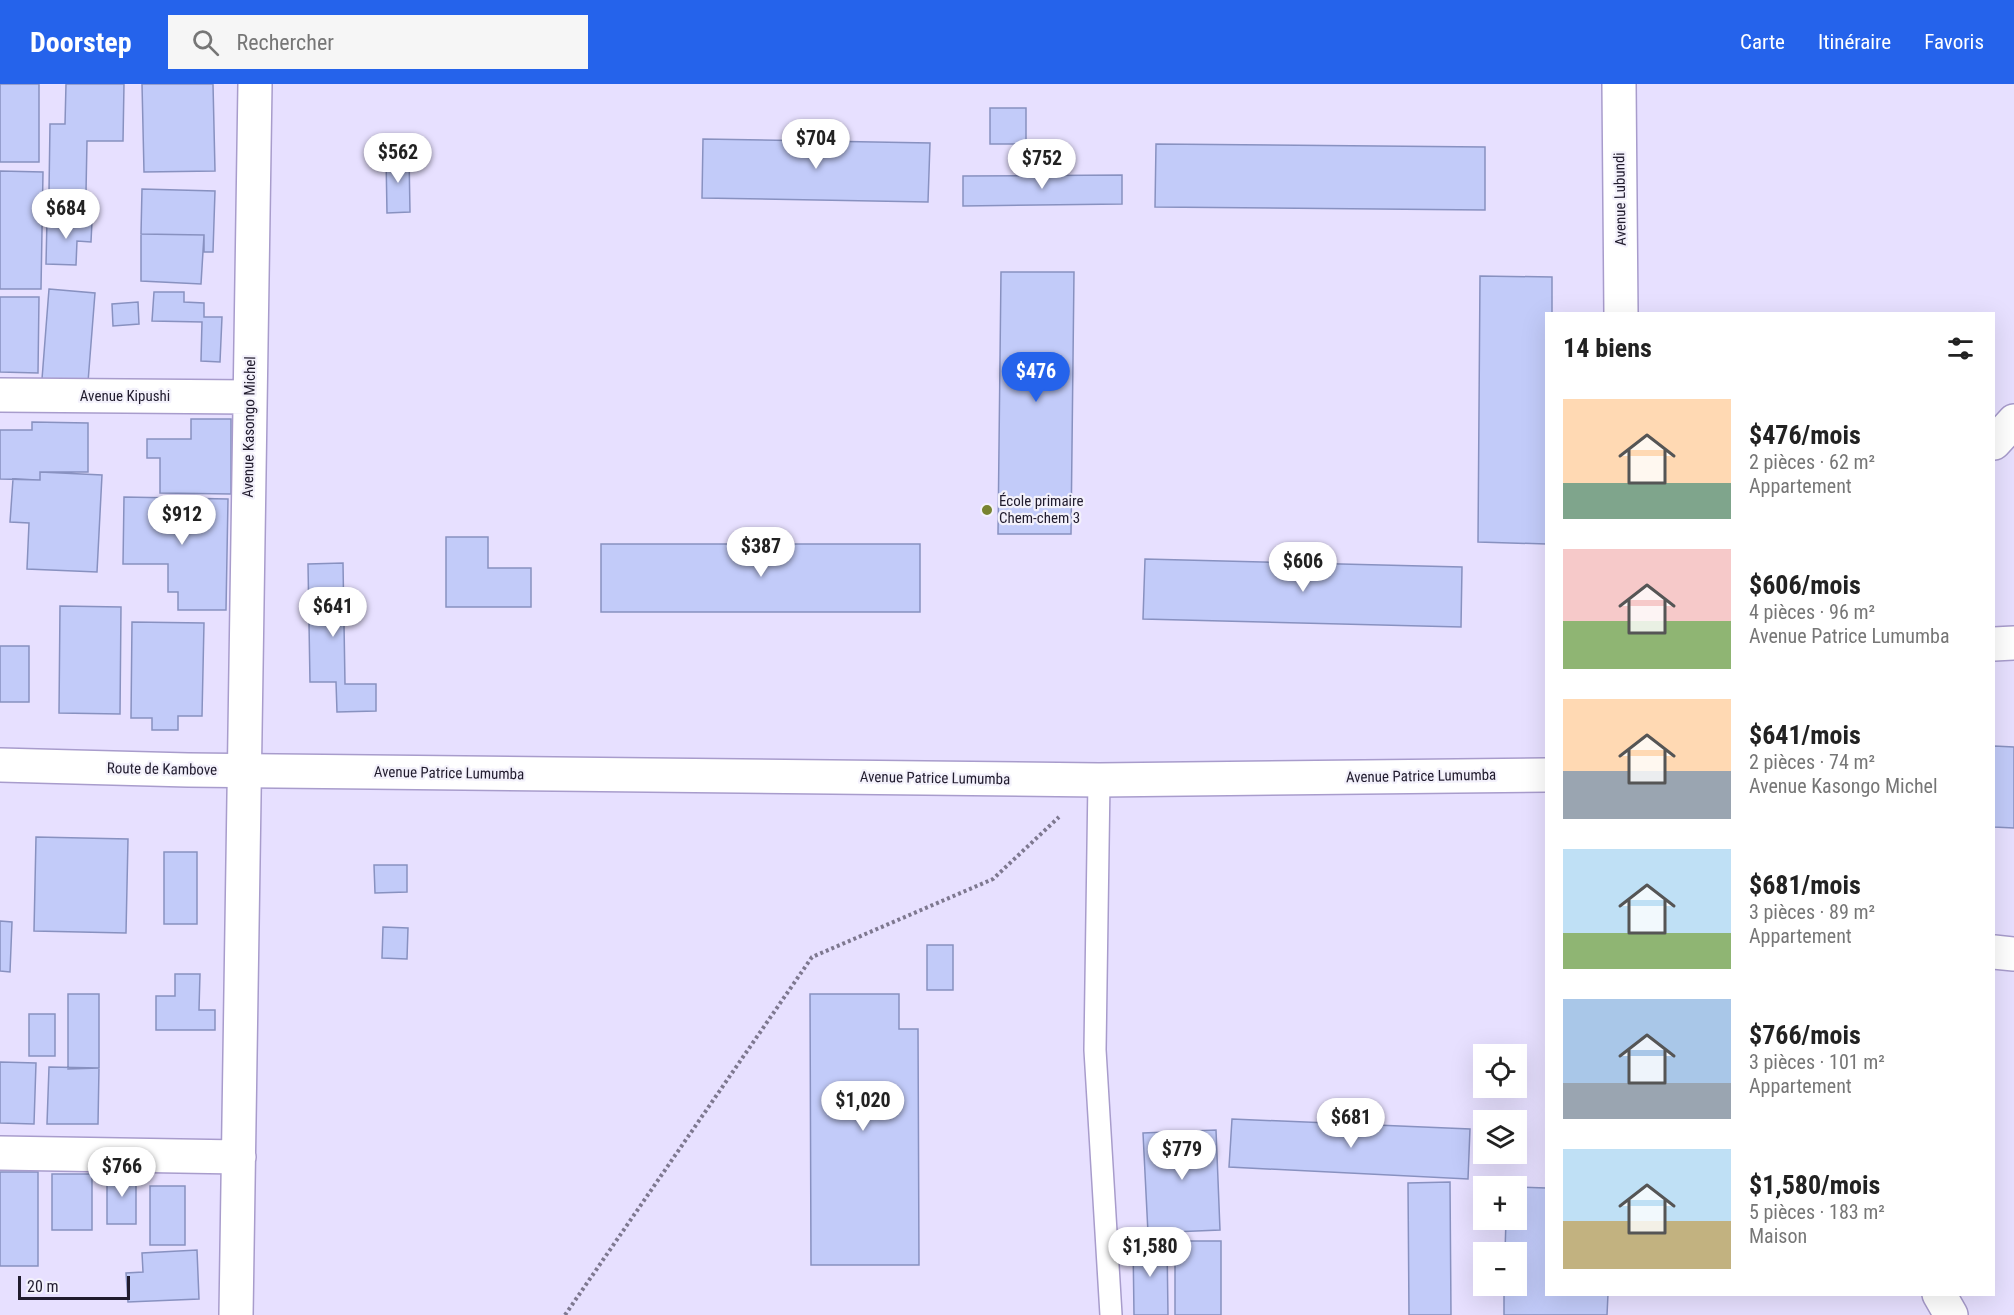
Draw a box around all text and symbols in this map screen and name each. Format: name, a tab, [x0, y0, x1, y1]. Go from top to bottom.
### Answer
search box	[168, 15, 588, 69]
text: Doorstep	[30, 26, 132, 59]
icon: search	[189, 26, 222, 59]
text: Rechercher	[237, 30, 334, 55]
text: Carte	[1740, 30, 1785, 54]
text: Itinéraire	[1818, 30, 1891, 54]
text: Favoris	[1924, 30, 1984, 54]
pin: $704	[780, 119, 852, 170]
text: $704	[796, 126, 836, 150]
pin: $562	[362, 133, 434, 184]
pin: $752	[1006, 139, 1078, 190]
text: $562	[378, 140, 418, 164]
text: $752	[1022, 146, 1062, 170]
street label: Avenue Lubundi	[1610, 152, 1630, 246]
pin: $684	[30, 189, 102, 240]
text: $684	[46, 196, 86, 220]
icon: filters	[1944, 332, 1977, 365]
text: 14 biens	[1563, 333, 1652, 363]
pin: $476	[1000, 352, 1072, 403]
street label: Avenue Kasongo Michel	[239, 356, 259, 498]
text: $476	[1016, 359, 1056, 383]
street label: Avenue Kipushi	[80, 387, 170, 405]
text: $476/mois	[1749, 420, 1861, 450]
icon: home	[1611, 423, 1683, 495]
text: 2 pièces · 62 m²	[1749, 450, 1875, 474]
text: Appartement	[1749, 474, 1852, 498]
place label: École primaire Chem-chem 3	[999, 492, 1084, 527]
pin: $912	[146, 495, 218, 546]
text: $912	[162, 502, 202, 526]
marker: École primaire Chem-chem 3	[980, 503, 994, 517]
pin: $387	[725, 527, 797, 578]
text: $387	[741, 534, 781, 558]
pin: $606	[1267, 542, 1339, 593]
text: $606	[1283, 549, 1323, 573]
text: $606/mois	[1749, 570, 1861, 600]
icon: home	[1611, 573, 1683, 645]
pin: $641	[297, 587, 369, 638]
text: $641	[313, 594, 353, 618]
text: 4 pièces · 96 m²	[1749, 600, 1875, 624]
text: Avenue Patrice Lumumba	[1749, 624, 1950, 648]
text: $641/mois	[1749, 720, 1861, 750]
icon: home	[1611, 723, 1683, 795]
text: 2 pièces · 74 m²	[1749, 750, 1875, 774]
street label: Route de Kambove	[107, 759, 217, 779]
street label: Avenue Patrice Lumumba	[374, 763, 524, 783]
street label: Avenue Patrice Lumumba	[1346, 766, 1496, 786]
street label: Avenue Patrice Lumumba	[860, 768, 1010, 788]
text: Avenue Kasongo Michel	[1749, 774, 1938, 798]
text: $681/mois	[1749, 870, 1861, 900]
icon: home	[1611, 873, 1683, 945]
text: 3 pièces · 89 m²	[1749, 900, 1875, 924]
text: Appartement	[1749, 924, 1852, 948]
text: $766/mois	[1749, 1020, 1861, 1050]
icon: home	[1611, 1023, 1683, 1095]
map controls	[1473, 1044, 1527, 1296]
button: locate	[1473, 1044, 1527, 1098]
text: 3 pièces · 101 m²	[1749, 1050, 1885, 1074]
text: Appartement	[1749, 1074, 1852, 1098]
pin: $1,020	[814, 1081, 912, 1132]
text: $1,020	[835, 1088, 891, 1112]
pin: $681	[1315, 1098, 1387, 1149]
text: $681	[1331, 1105, 1371, 1129]
button: layers	[1473, 1110, 1527, 1164]
pin: $779	[1146, 1130, 1218, 1181]
text: $779	[1162, 1137, 1202, 1161]
pin: $766	[86, 1147, 158, 1198]
text: $766	[102, 1154, 142, 1178]
text: $1,580/mois	[1749, 1170, 1880, 1200]
icon: home	[1611, 1173, 1683, 1245]
button: +	[1473, 1176, 1527, 1230]
text: 5 pièces · 183 m²	[1749, 1200, 1885, 1224]
text: Maison	[1749, 1224, 1807, 1248]
pin: $1,580	[1101, 1227, 1199, 1278]
text: $1,580	[1122, 1234, 1178, 1258]
button: −	[1473, 1242, 1527, 1296]
scale bar	[18, 1273, 130, 1300]
text: 20 m	[27, 1277, 59, 1296]

